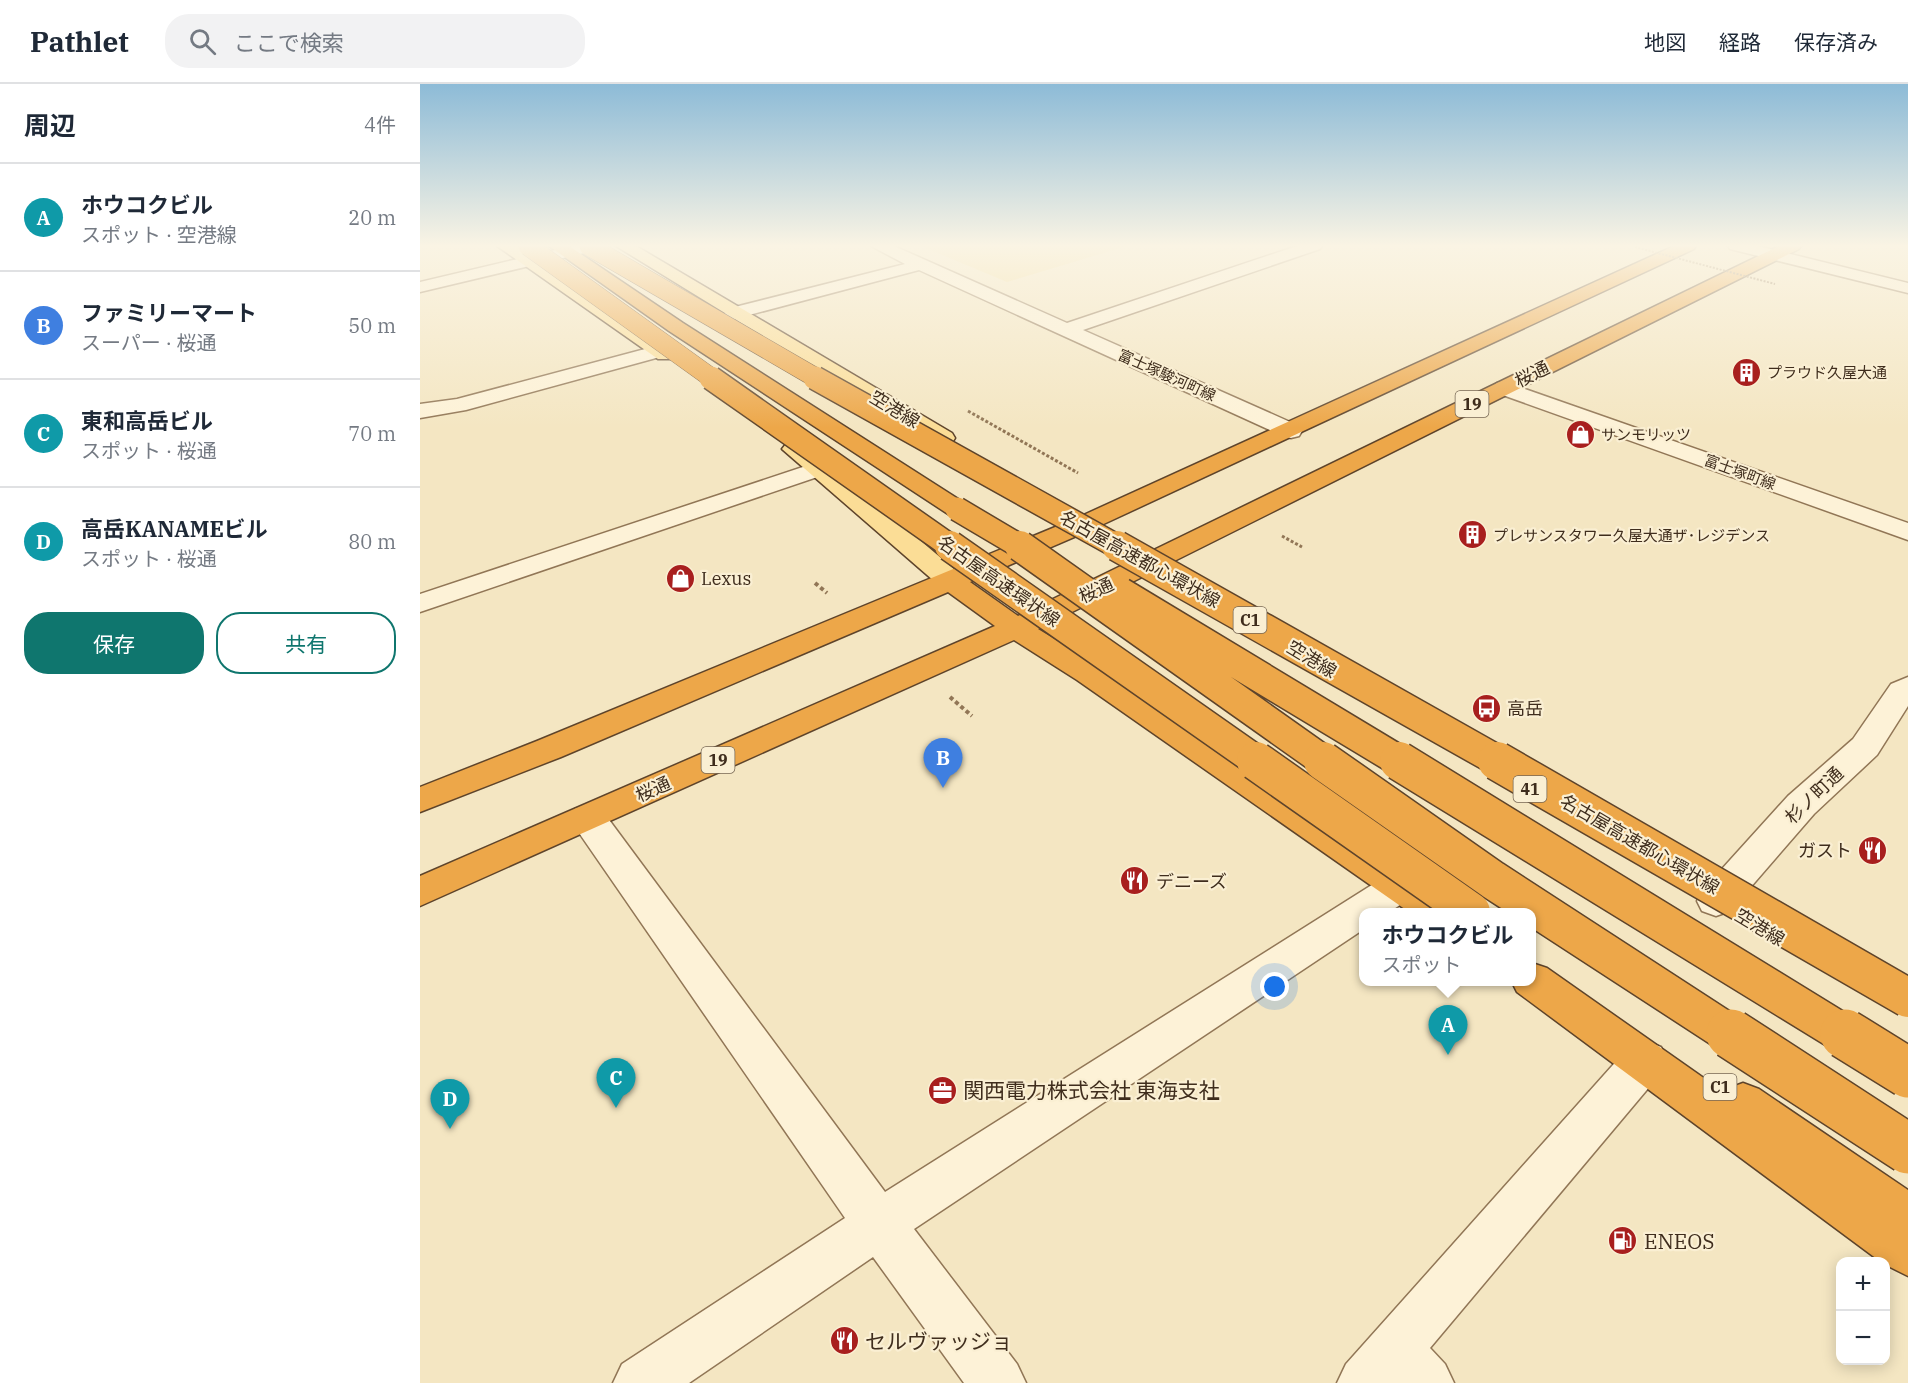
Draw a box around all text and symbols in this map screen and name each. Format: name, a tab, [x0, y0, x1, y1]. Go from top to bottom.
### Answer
search box	[165, 14, 585, 68]
text: Pathlet	[30, 23, 129, 60]
icon: search	[186, 25, 219, 58]
text: ここで検索	[234, 28, 344, 57]
text: 地図	[1644, 28, 1686, 56]
text: 経路	[1719, 28, 1761, 56]
text: 保存済み	[1794, 28, 1878, 56]
text: 周辺	[24, 108, 76, 142]
text: 4件	[364, 111, 396, 138]
text: ホウコクビル	[81, 190, 213, 219]
text: A	[37, 204, 50, 231]
text: 20 m	[348, 204, 396, 231]
text: スポット · 空港線	[81, 221, 237, 248]
text: ファミリーマート	[81, 298, 257, 327]
text: B	[36, 312, 51, 339]
text: 50 m	[348, 312, 396, 339]
text: スーパー · 桜通	[81, 329, 217, 356]
street label: 富士塚駿河町線	[1115, 345, 1219, 405]
street label: 桜通	[1511, 356, 1553, 392]
building icon: プラウド久屋大通	[1730, 356, 1762, 388]
place label: プラウド久屋大通	[1767, 363, 1887, 382]
street label: 空港線	[866, 385, 924, 433]
road number: 19	[1456, 391, 1488, 417]
text: 東和高岳ビル	[81, 406, 213, 435]
shop icon: サンモリッツ	[1564, 418, 1596, 450]
text: C	[37, 420, 50, 447]
text: 70 m	[348, 420, 396, 447]
place label: サンモリッツ	[1601, 425, 1691, 444]
text: スポット · 桜通	[81, 437, 217, 464]
street label: 富士塚町線	[1702, 450, 1778, 494]
street label: 名古屋高速都心環状線	[1056, 505, 1224, 613]
text: 高岳KANAMEビル	[81, 514, 268, 543]
building icon: プレサンスタワー久屋大通ザ･レジデンス	[1456, 519, 1488, 551]
place label: プレサンスタワー久屋大通ザ･レジデンス	[1493, 526, 1770, 545]
text: D	[36, 528, 51, 555]
text: 80 m	[348, 528, 396, 555]
street label: 名古屋高速環状線	[933, 530, 1065, 632]
text: スポット · 桜通	[81, 545, 217, 572]
shop icon: Lexus	[664, 562, 696, 594]
place label: Lexus	[701, 567, 751, 590]
street label: 桜通	[1075, 572, 1117, 608]
road number: C1	[1234, 607, 1266, 633]
button: 保存	[24, 612, 204, 674]
button: 共有	[216, 612, 396, 674]
street label: 空港線	[1283, 635, 1341, 683]
bus stop icon: 高岳	[1470, 692, 1502, 724]
place label: 高岳	[1507, 697, 1543, 720]
pin: B	[924, 738, 962, 788]
road number: 19	[702, 747, 734, 773]
street label: 杉ノ町通	[1780, 762, 1848, 828]
street label: 桜通	[632, 771, 674, 807]
road number: 41	[1514, 776, 1546, 802]
street label: 名古屋高速都心環状線	[1556, 789, 1724, 899]
restaurant icon: ガスト	[1857, 834, 1889, 866]
place label: ガスト	[1798, 839, 1852, 862]
restaurant icon: デニーズ	[1119, 865, 1151, 897]
place label: デニーズ	[1156, 870, 1227, 893]
street label: 空港線	[1731, 903, 1789, 951]
popup	[1359, 908, 1536, 986]
text: ホウコクビル	[1381, 920, 1514, 949]
text: スポット	[1381, 951, 1461, 978]
your location	[1260, 972, 1289, 1001]
pin: A	[1428, 1006, 1468, 1055]
pin: C	[596, 1058, 636, 1108]
office icon: 関西電力株式会社 東海支社	[926, 1074, 958, 1106]
road number: C1	[1704, 1074, 1736, 1100]
place label: 関西電力株式会社 東海支社	[963, 1076, 1220, 1104]
pin: D	[430, 1080, 470, 1129]
fuel station icon: ENEOS	[1607, 1225, 1639, 1257]
place label: ENEOS	[1644, 1227, 1715, 1255]
map controls	[1836, 1257, 1890, 1365]
button: +	[1836, 1257, 1890, 1311]
button: −	[1836, 1311, 1890, 1365]
restaurant icon: セルヴァッジョ	[828, 1325, 860, 1357]
place label: セルヴァッジョ	[865, 1327, 1012, 1355]

